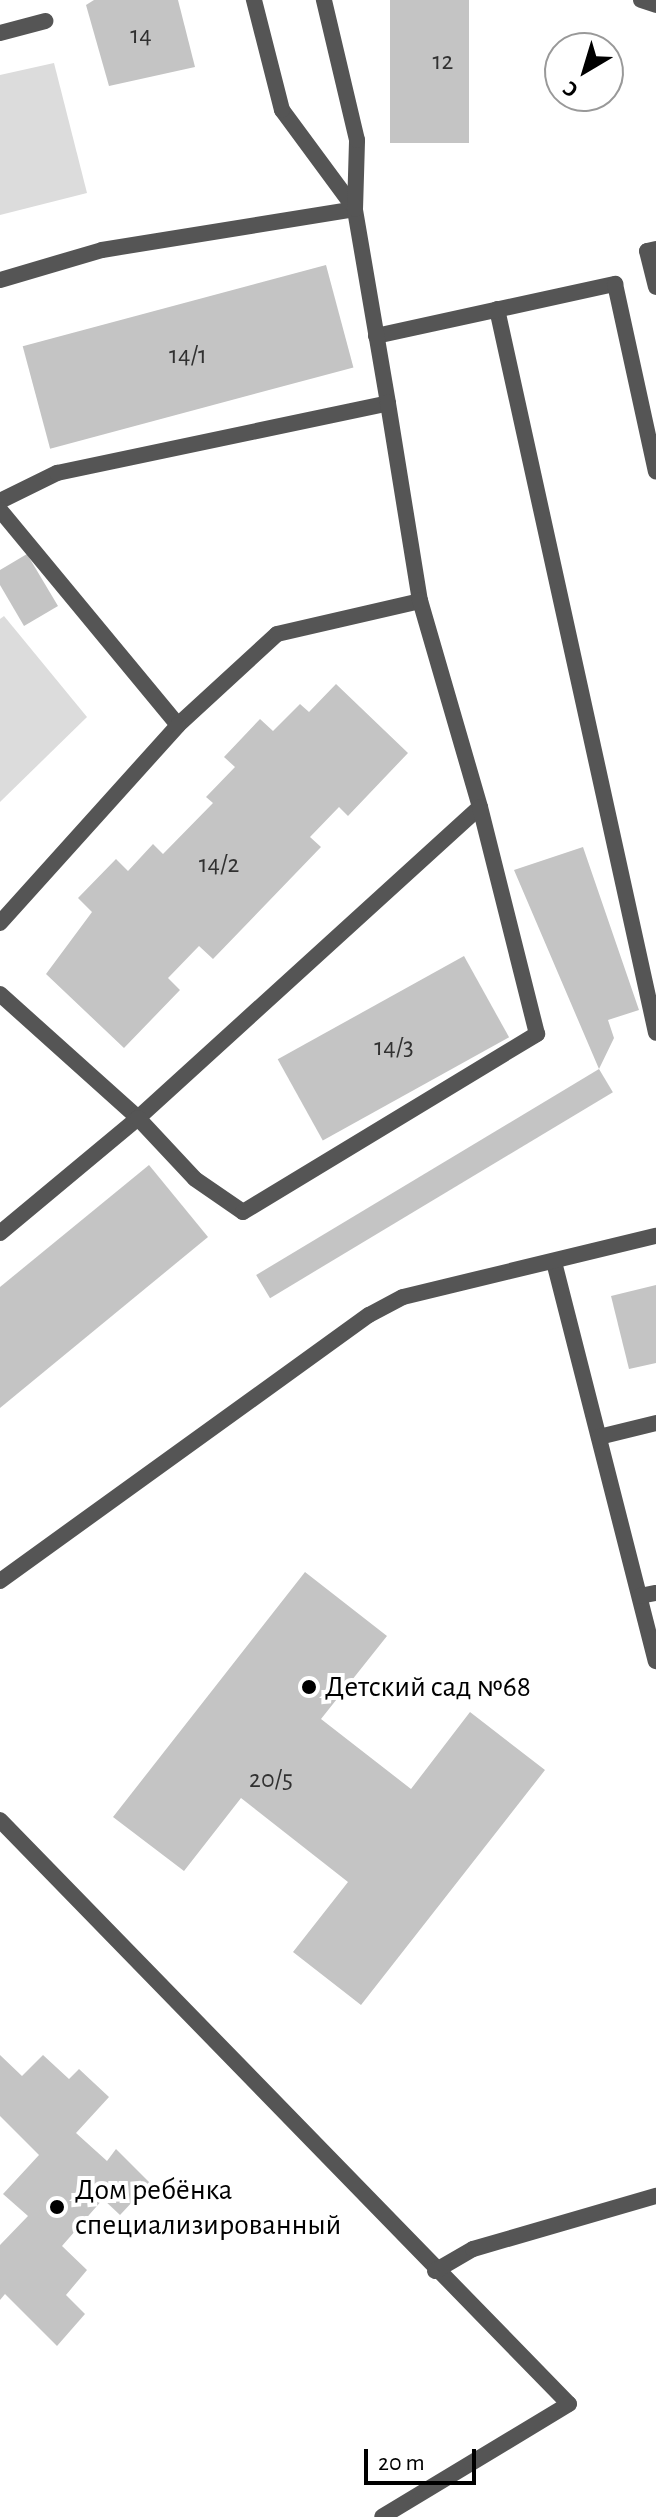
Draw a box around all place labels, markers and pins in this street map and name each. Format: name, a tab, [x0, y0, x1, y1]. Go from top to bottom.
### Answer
place label: Детский сад №68	[325, 1669, 531, 1705]
marker: Детский сад №68	[300, 1678, 318, 1696]
place label: Дом ребёнка специализированный	[75, 2172, 341, 2242]
marker: Дом ребёнка специализированный	[46, 2196, 68, 2218]

